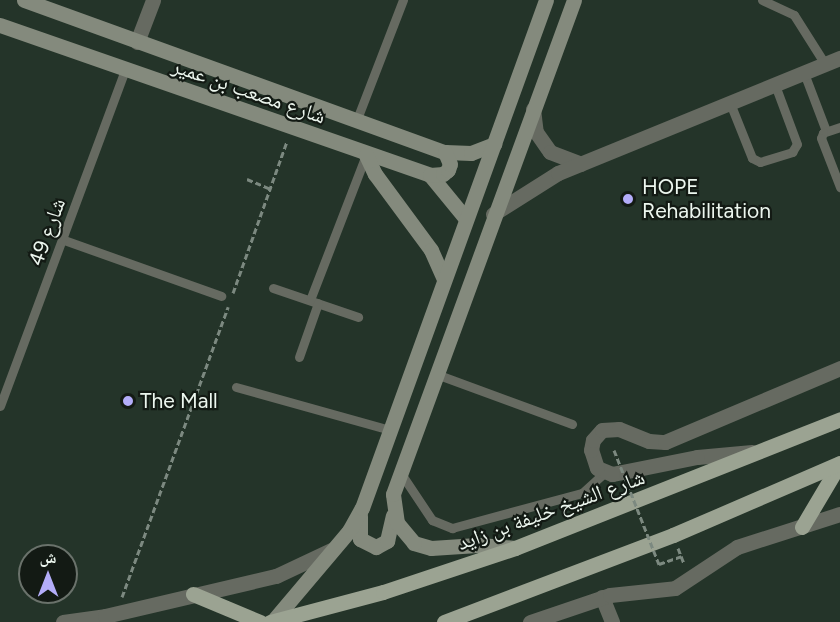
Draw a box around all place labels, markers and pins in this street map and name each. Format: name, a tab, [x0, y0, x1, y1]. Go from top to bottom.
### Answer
place label: HOPE Rehabilitation	[642, 174, 771, 224]
marker: HOPE Rehabilitation	[619, 190, 637, 208]
place label: The Mall	[140, 388, 218, 414]
marker: The Mall	[121, 394, 135, 408]

